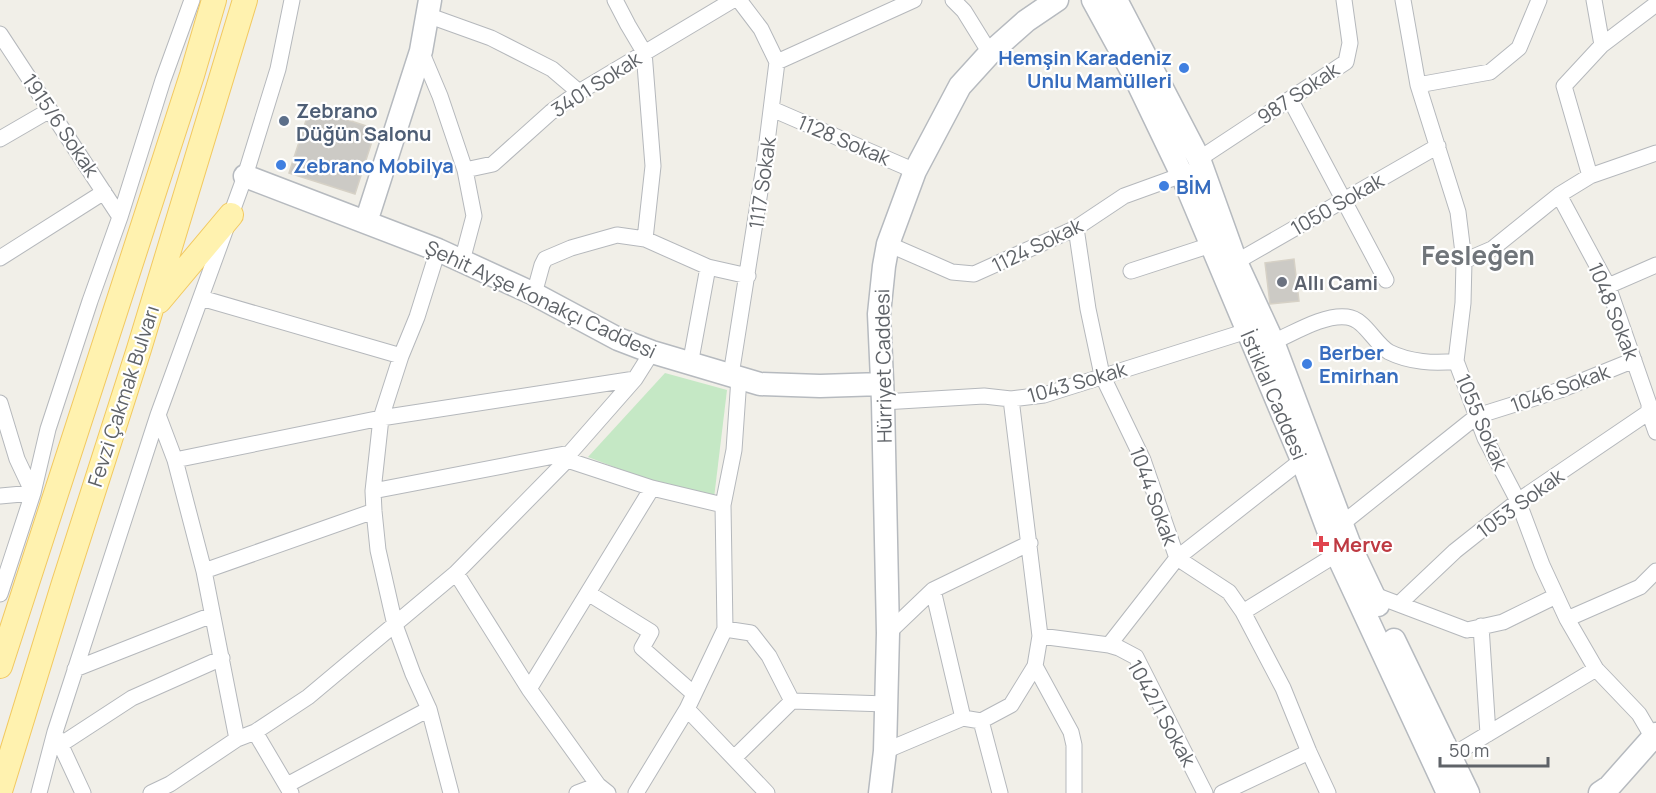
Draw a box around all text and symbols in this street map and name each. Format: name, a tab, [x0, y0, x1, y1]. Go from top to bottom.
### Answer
street label: 3401 Sokak	[546, 44, 647, 123]
place label: Hemşin Karadeniz Unlu Mamülleri	[998, 44, 1172, 94]
street label: 987 Sokak	[1252, 55, 1345, 130]
marker: Hemşin Karadeniz Unlu Mamülleri	[1177, 61, 1191, 75]
street label: 1915/6 Sokak	[17, 68, 106, 183]
place label: Zebrano Düğün Salonu	[296, 97, 432, 147]
street label: 1128 Sokak	[794, 108, 895, 172]
marker: Zebrano Düğün Salonu	[277, 114, 291, 128]
street label: 1117 Sokak	[742, 134, 782, 231]
place label: Zebrano Mobilya	[293, 152, 454, 179]
marker: Zebrano Mobilya	[274, 158, 288, 172]
street label: 1050 Sokak	[1286, 166, 1389, 241]
place label: BİM	[1176, 173, 1211, 200]
marker: BİM	[1157, 179, 1171, 193]
street label: 1124 Sokak	[987, 211, 1088, 279]
street label: Şehit Ayşe Konakçı Caddesi	[421, 234, 661, 364]
district label: Fesleğen	[1421, 237, 1535, 273]
street label: 1048 Sokak	[1582, 258, 1646, 365]
place label: Allı Cami	[1294, 269, 1378, 296]
marker: Allı Cami	[1275, 275, 1289, 289]
street label: Hürriyet Caddesi	[868, 289, 898, 443]
street label: Fevzi Çakmak Bulvarı	[81, 302, 165, 490]
street label: İstiklal Caddesi	[1235, 326, 1313, 464]
place label: Berber Emirhan	[1319, 339, 1399, 389]
street label: 1043 Sokak	[1024, 355, 1131, 409]
marker: Berber Emirhan	[1300, 357, 1314, 371]
street label: 1046 Sokak	[1507, 357, 1614, 418]
street label: 1055 Sokak	[1450, 370, 1515, 475]
street label: 1044 Sokak	[1124, 443, 1185, 550]
street label: 1053 Sokak	[1471, 462, 1570, 544]
place label: Merve	[1333, 531, 1393, 558]
marker: Merve	[1314, 537, 1328, 551]
street label: 1042/1 Sokak	[1122, 655, 1203, 772]
scale bar	[1440, 730, 1548, 768]
text: 50 m	[1449, 738, 1489, 762]

